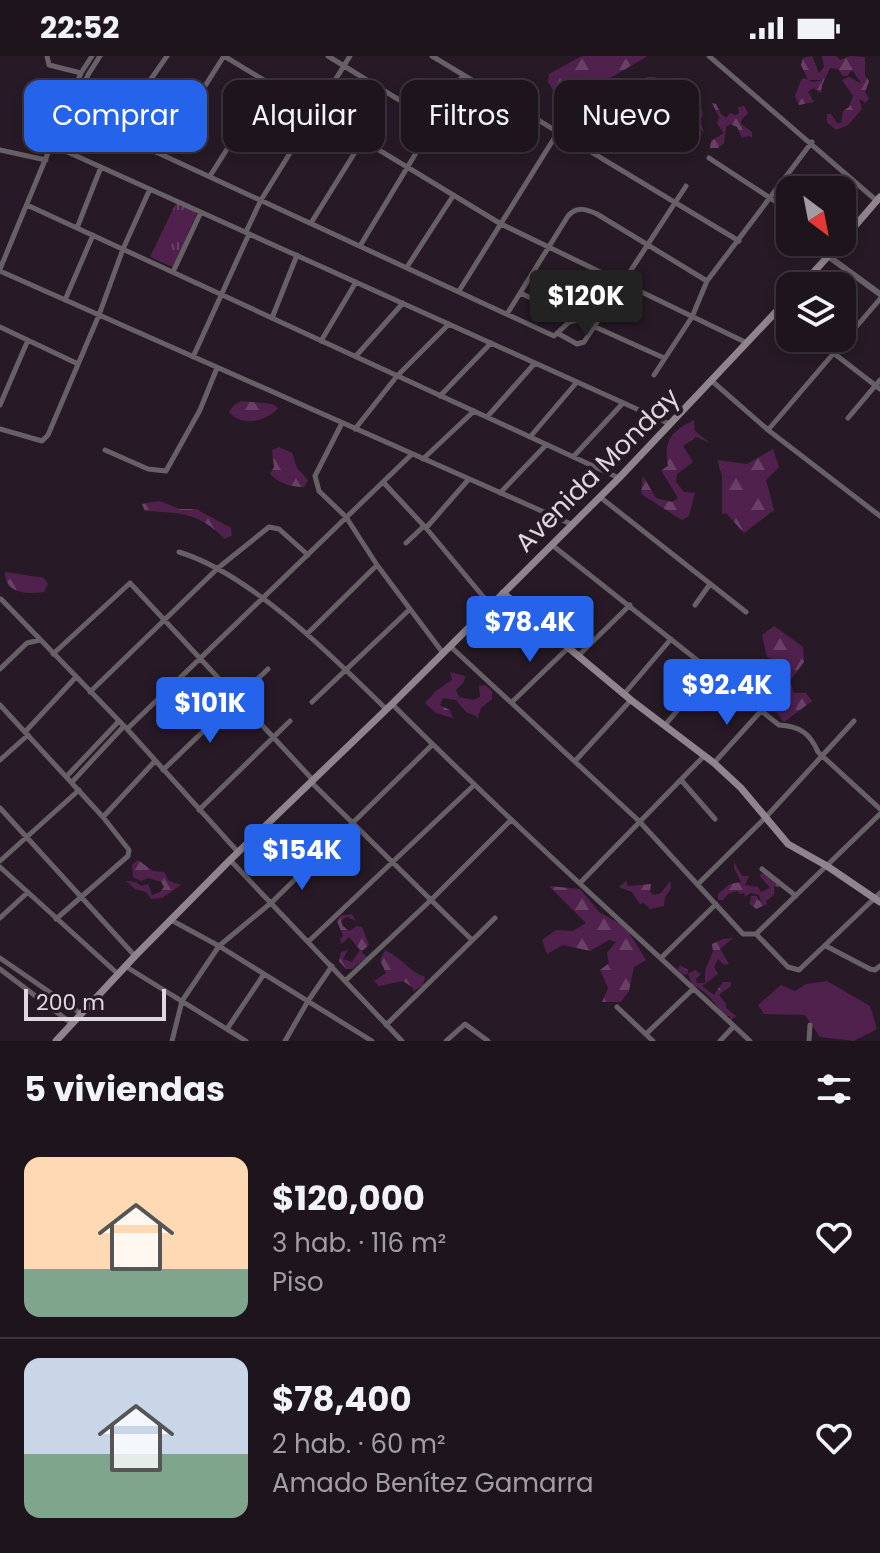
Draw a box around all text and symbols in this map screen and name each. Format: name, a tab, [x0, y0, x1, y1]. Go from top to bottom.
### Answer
text: 22:52	[40, 6, 119, 49]
chip: Comprar	[24, 80, 207, 152]
chip: Alquilar	[223, 80, 385, 152]
chip: Filtros	[401, 80, 538, 152]
chip: Nuevo	[554, 80, 699, 152]
north arrow	[776, 176, 856, 256]
map controls	[776, 176, 856, 352]
pin: $120K	[530, 270, 642, 338]
button: layers	[776, 272, 856, 352]
text: $120K	[548, 278, 624, 314]
street label: Avenida Monday	[507, 380, 687, 560]
pin: $78.4K	[465, 596, 595, 664]
text: $78.4K	[485, 604, 575, 640]
pin: $92.4K	[662, 659, 792, 727]
text: $92.4K	[681, 667, 773, 703]
pin: $101K	[154, 677, 266, 745]
text: $101K	[174, 685, 246, 721]
pin: $154K	[246, 824, 358, 892]
text: $154K	[262, 832, 342, 868]
scale bar	[24, 985, 166, 1021]
text: 200 m	[36, 987, 105, 1018]
text: 5 viviendas	[24, 1065, 225, 1113]
icon: filters	[812, 1067, 856, 1111]
text: $120,000	[272, 1174, 425, 1222]
icon: home	[88, 1189, 184, 1285]
icon: heart	[812, 1215, 856, 1259]
text: 3 hab. · 116 m²	[272, 1225, 446, 1261]
text: Piso	[272, 1264, 324, 1300]
text: $78,400	[272, 1375, 412, 1423]
icon: home	[88, 1390, 184, 1486]
icon: heart	[812, 1416, 856, 1460]
text: 2 hab. · 60 m²	[272, 1426, 446, 1462]
text: Amado Benítez Gamarra	[272, 1465, 594, 1501]

